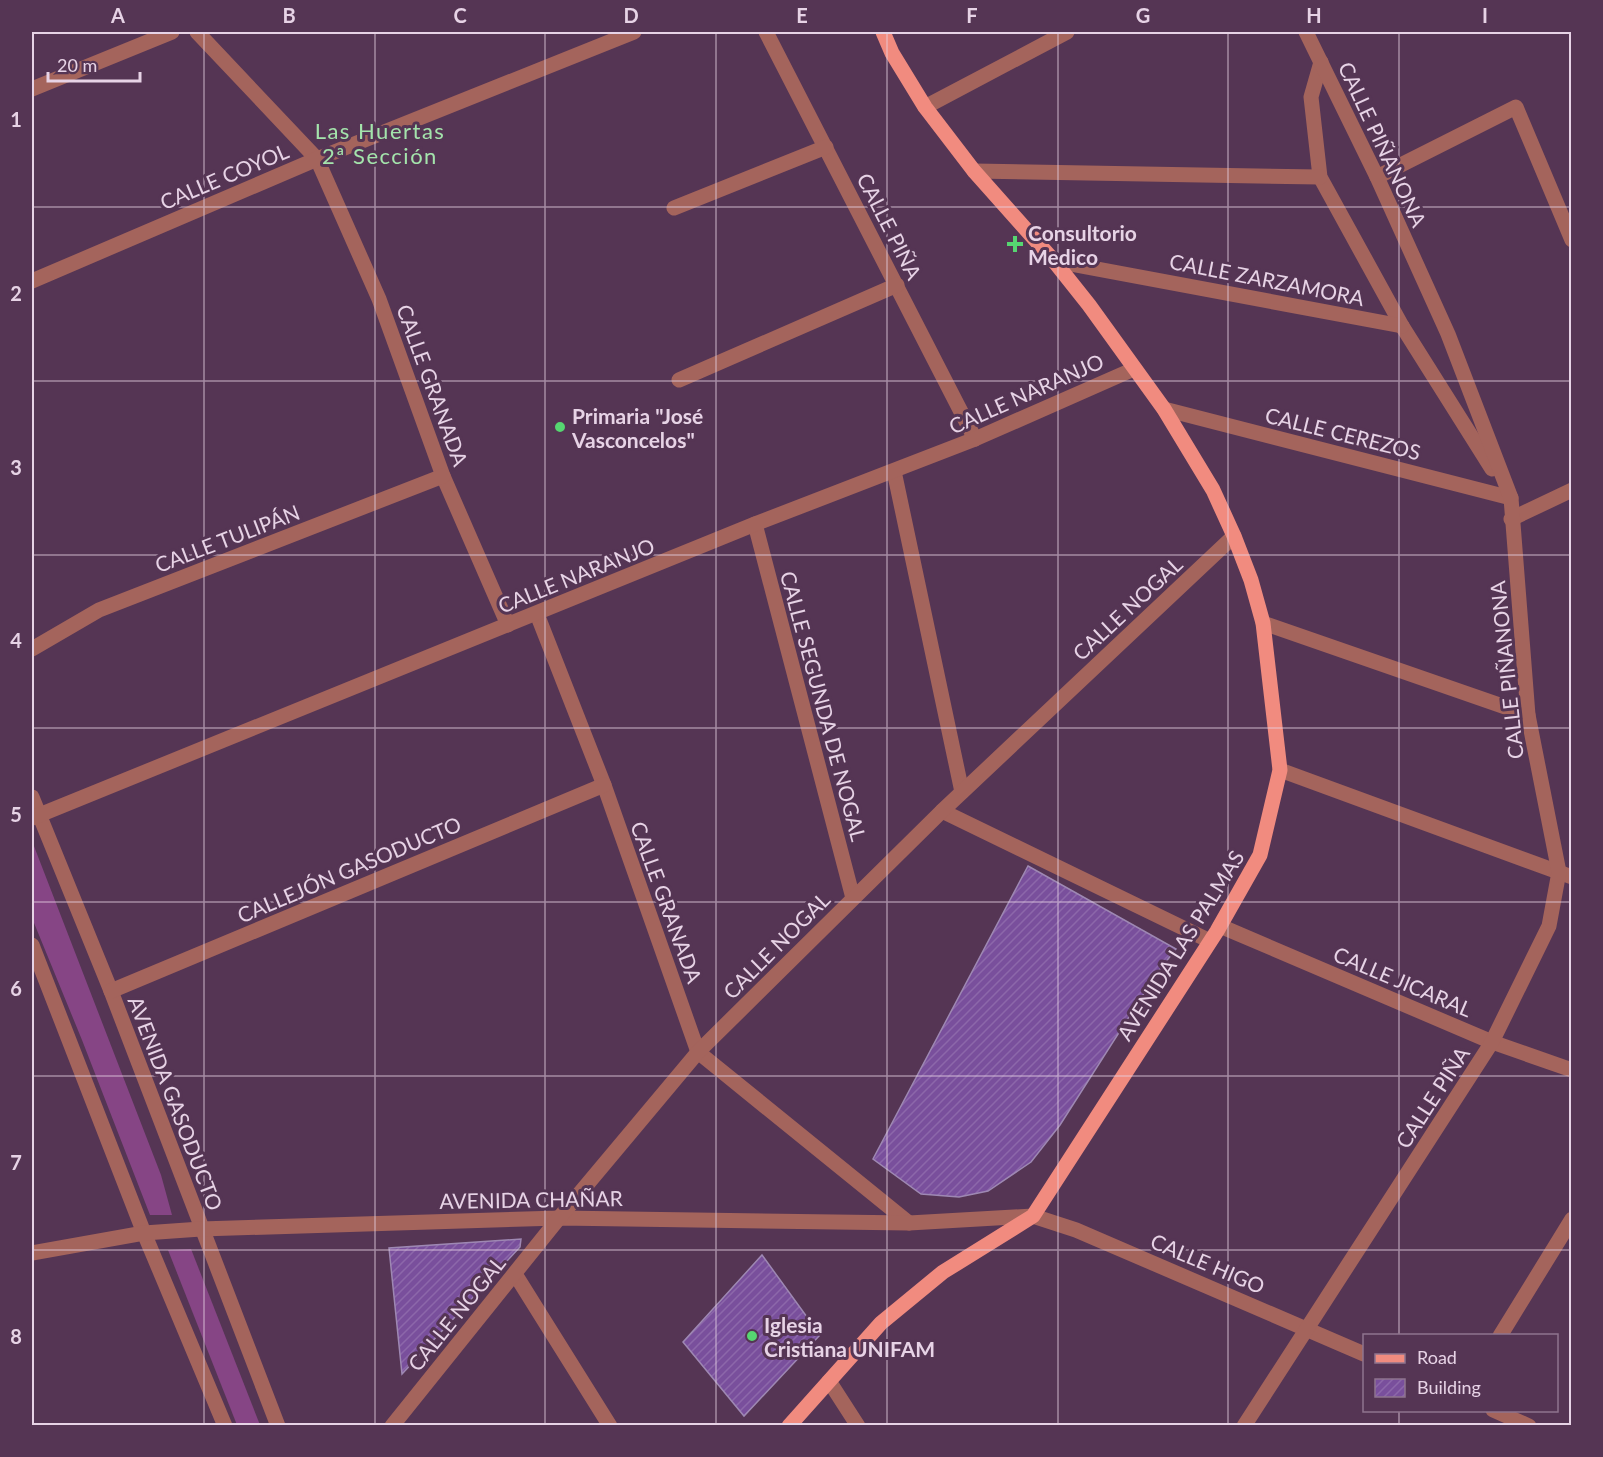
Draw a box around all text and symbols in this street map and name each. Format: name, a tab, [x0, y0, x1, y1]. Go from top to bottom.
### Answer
text: A	[110, 3, 125, 27]
text: B	[282, 3, 296, 27]
text: C	[453, 3, 467, 27]
text: D	[623, 3, 639, 27]
text: E	[796, 3, 808, 27]
text: F	[966, 3, 978, 27]
text: G	[1136, 3, 1150, 27]
text: H	[1306, 3, 1322, 27]
text: I	[1482, 3, 1488, 27]
scale bar	[48, 45, 140, 83]
text: 20 m	[57, 54, 97, 76]
street label: CALLE PIÑANONA	[1334, 58, 1433, 231]
text: 1	[10, 107, 22, 131]
district label: Las Huertas 2ª Sección	[315, 117, 445, 169]
street label: CALLE COYOL	[156, 138, 292, 214]
street label: CALLE PIÑA	[853, 169, 928, 284]
place label: Consultorio Medico	[1028, 220, 1137, 269]
marker: Consultorio Medico	[1006, 235, 1024, 253]
street label: CALLE ZARZAMORA	[1167, 248, 1367, 310]
text: 2	[10, 281, 22, 305]
street label: CALLE GRANADA	[392, 301, 474, 470]
street label: CALLE NARANJO	[945, 348, 1107, 438]
street label: CALLE CEREZOS	[1263, 402, 1423, 464]
place label: Primaria "José Vasconcelos"	[571, 403, 703, 452]
marker: Primaria "José Vasconcelos"	[553, 420, 567, 434]
text: 3	[10, 455, 22, 479]
street label: CALLE TULIPÁN	[151, 499, 303, 577]
street label: CALLE NARANJO	[494, 532, 658, 618]
street label: CALLE NOGAL	[1067, 551, 1187, 665]
street label: CALLE SEGUNDA DE NOGAL	[776, 568, 872, 844]
street label: CALLE PIÑANONA	[1484, 579, 1528, 760]
text: 4	[10, 628, 22, 652]
text: 5	[10, 802, 22, 826]
street label: CALLEJÓN GASODUCTO	[233, 810, 465, 928]
street label: CALLE GRANADA	[626, 818, 708, 987]
street label: AVENIDA LAS PALMAS	[1111, 845, 1249, 1045]
street label: CALLE NOGAL	[718, 886, 835, 1003]
street label: CALLE JICARAL	[1330, 941, 1476, 1021]
text: 6	[10, 976, 22, 1000]
street label: AVENIDA GASODUCTO	[124, 992, 228, 1214]
street label: CALLE PIÑA	[1390, 1041, 1475, 1152]
text: 7	[10, 1150, 22, 1174]
street label: AVENIDA CHAÑAR	[439, 1185, 624, 1213]
street label: CALLE HIGO	[1147, 1228, 1269, 1298]
street label: CALLE NOGAL	[402, 1250, 510, 1375]
place label: Iglesia Cristiana UNIFAM	[764, 1312, 935, 1361]
text: 8	[10, 1324, 22, 1348]
marker: Iglesia Cristiana UNIFAM	[745, 1329, 759, 1343]
legend	[1363, 1334, 1558, 1412]
text: Road	[1417, 1346, 1457, 1368]
text: Building	[1417, 1376, 1481, 1398]

